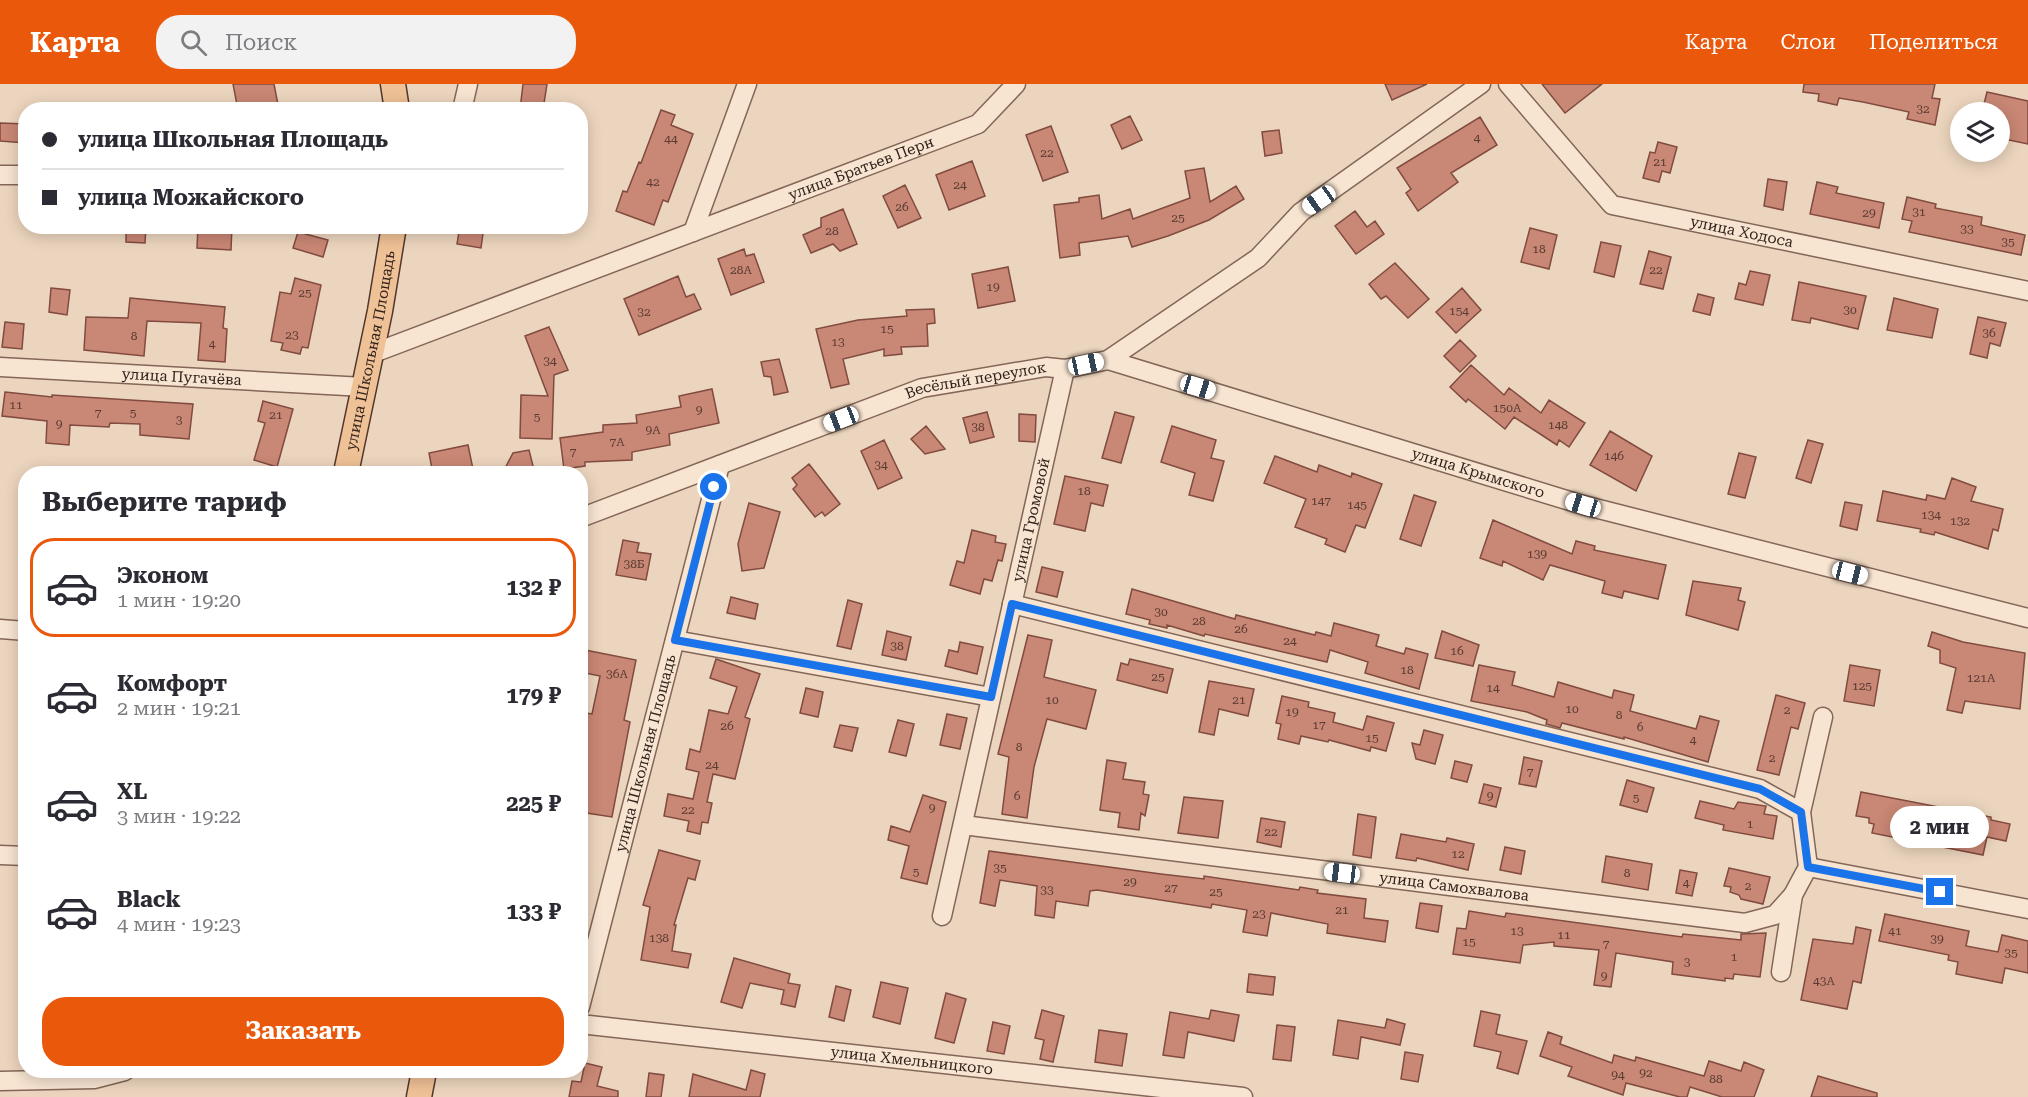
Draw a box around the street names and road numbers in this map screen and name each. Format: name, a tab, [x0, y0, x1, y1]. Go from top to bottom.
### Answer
street label: улица Братьев Перн	[786, 133, 937, 204]
street label: улица Ходоса	[1689, 212, 1795, 251]
street label: улица Школьная Площадь	[342, 249, 399, 452]
street label: Весёлый переулок	[902, 358, 1048, 403]
street label: улица Пугачёва	[121, 365, 242, 389]
street label: улица Крымского	[1409, 444, 1547, 502]
street label: улица Громовой	[1008, 456, 1054, 584]
street label: улица Школьная Площадь	[611, 653, 680, 854]
street label: улица Самохвалова	[1378, 868, 1530, 905]
street label: улица Хмельницкого	[830, 1043, 994, 1078]

